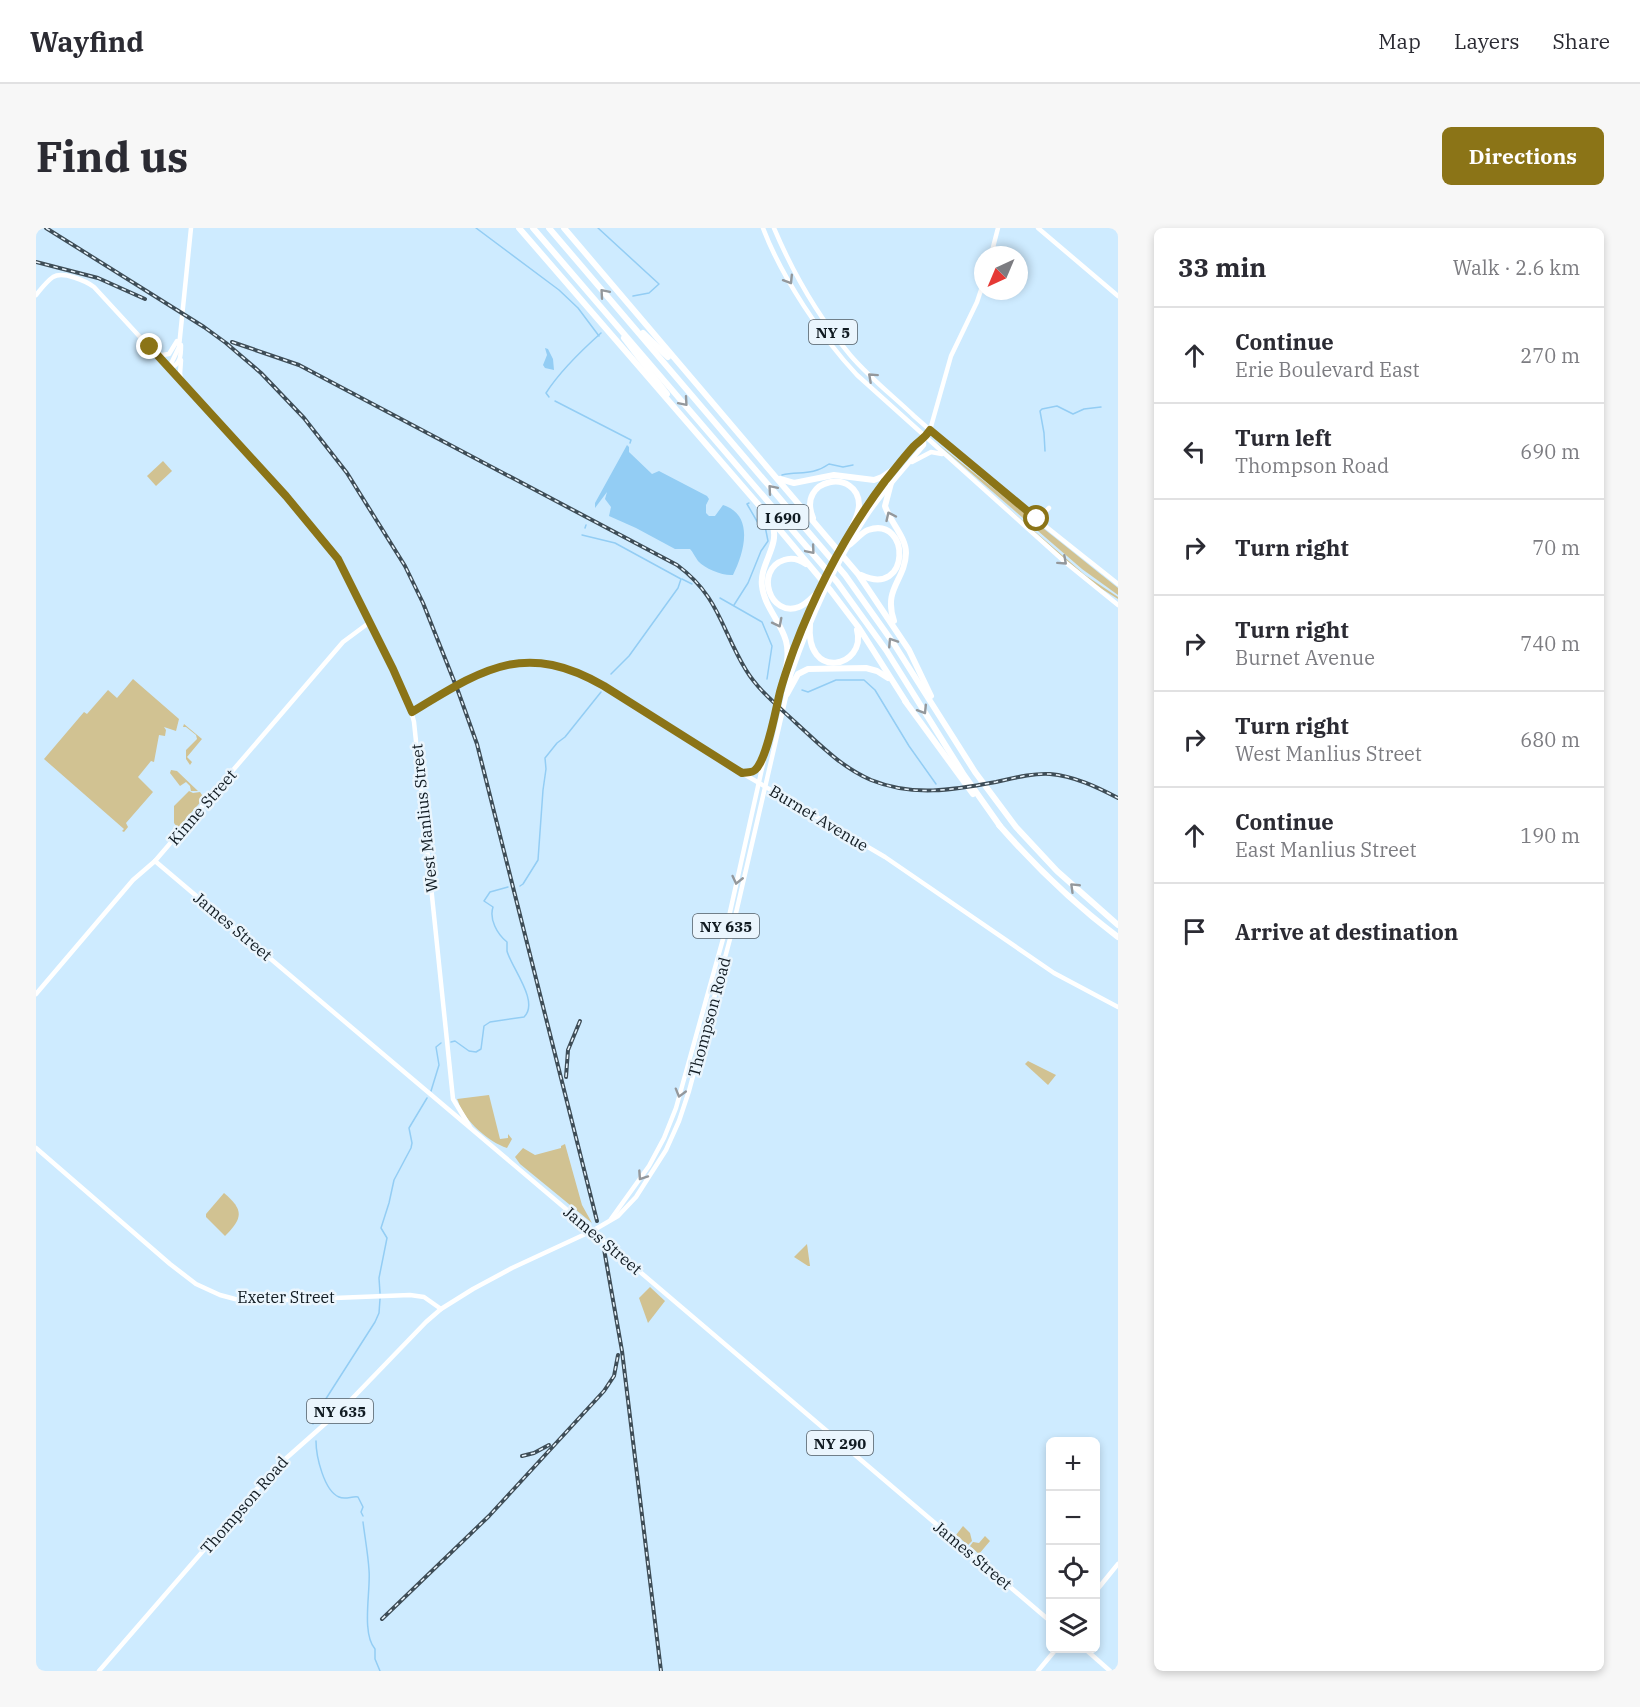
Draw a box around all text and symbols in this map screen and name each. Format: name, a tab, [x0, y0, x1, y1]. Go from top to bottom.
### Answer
text: Wayfind	[30, 23, 144, 60]
text: Map	[1378, 27, 1421, 55]
text: Layers	[1454, 27, 1520, 55]
text: Share	[1553, 27, 1610, 55]
button: Directions	[1442, 127, 1604, 185]
text: Find us	[36, 129, 188, 184]
north arrow	[974, 246, 1028, 300]
text: 33 min	[1178, 250, 1266, 284]
text: Walk · 2.6 km	[1453, 254, 1580, 281]
one-way arrow	[782, 274, 794, 284]
one-way arrow	[601, 289, 612, 300]
road number: NY 5	[809, 320, 857, 344]
text: Continue	[1235, 327, 1334, 356]
route end	[136, 333, 162, 359]
icon: ahead	[1178, 339, 1211, 372]
text: 270 m	[1520, 342, 1580, 369]
text: Erie Boulevard East	[1235, 356, 1420, 383]
one-way arrow	[868, 373, 879, 384]
one-way arrow	[677, 395, 688, 406]
text: Turn left	[1235, 423, 1331, 452]
icon: left	[1178, 435, 1211, 468]
text: 690 m	[1520, 438, 1580, 465]
text: Thompson Road	[1235, 452, 1389, 479]
one-way arrow	[768, 485, 779, 496]
road number: I 690	[758, 505, 808, 529]
route start	[1023, 505, 1049, 531]
one-way arrow	[885, 512, 897, 523]
icon: right	[1178, 531, 1211, 564]
text: Turn right	[1235, 533, 1349, 562]
text: 70 m	[1532, 534, 1580, 561]
one-way arrow	[804, 543, 815, 554]
one-way arrow	[1056, 554, 1067, 565]
text: Turn right	[1235, 615, 1349, 644]
one-way arrow	[771, 617, 782, 628]
icon: right	[1178, 627, 1211, 660]
text: 740 m	[1520, 630, 1580, 657]
one-way arrow	[888, 638, 900, 648]
text: Burnet Avenue	[1235, 644, 1375, 671]
one-way arrow	[915, 704, 927, 714]
text: Turn right	[1235, 711, 1349, 740]
icon: right	[1178, 723, 1211, 756]
text: 680 m	[1520, 726, 1580, 753]
text: West Manlius Street	[1235, 740, 1422, 767]
street label: West Manlius Street	[406, 742, 442, 893]
street label: Kinne Street	[164, 765, 241, 849]
street label: Burnet Avenue	[766, 781, 872, 855]
text: Continue	[1235, 807, 1334, 836]
icon: ahead	[1178, 819, 1211, 852]
text: 190 m	[1520, 822, 1580, 849]
text: East Manlius Street	[1235, 836, 1416, 863]
one-way arrow	[731, 875, 744, 885]
one-way arrow	[1070, 883, 1080, 894]
street label: James Street	[190, 887, 277, 965]
road number: NY 635	[693, 914, 759, 938]
icon: arrive	[1178, 915, 1211, 948]
text: Arrive at destination	[1235, 917, 1458, 946]
street label: Thompson Road	[683, 955, 735, 1079]
one-way arrow	[675, 1088, 687, 1098]
one-way arrow	[638, 1169, 649, 1180]
street label: James Street	[560, 1201, 647, 1279]
street label: Exeter Street	[237, 1287, 335, 1307]
road number: NY 635	[307, 1399, 373, 1423]
road number: NY 290	[807, 1431, 873, 1455]
map controls	[1046, 1437, 1100, 1653]
button: +	[1046, 1437, 1100, 1491]
street label: Thompson Road	[196, 1452, 292, 1558]
button: −	[1046, 1491, 1100, 1545]
street label: James Street	[930, 1516, 1017, 1594]
button: locate	[1046, 1545, 1100, 1599]
button: layers	[1046, 1599, 1100, 1653]

